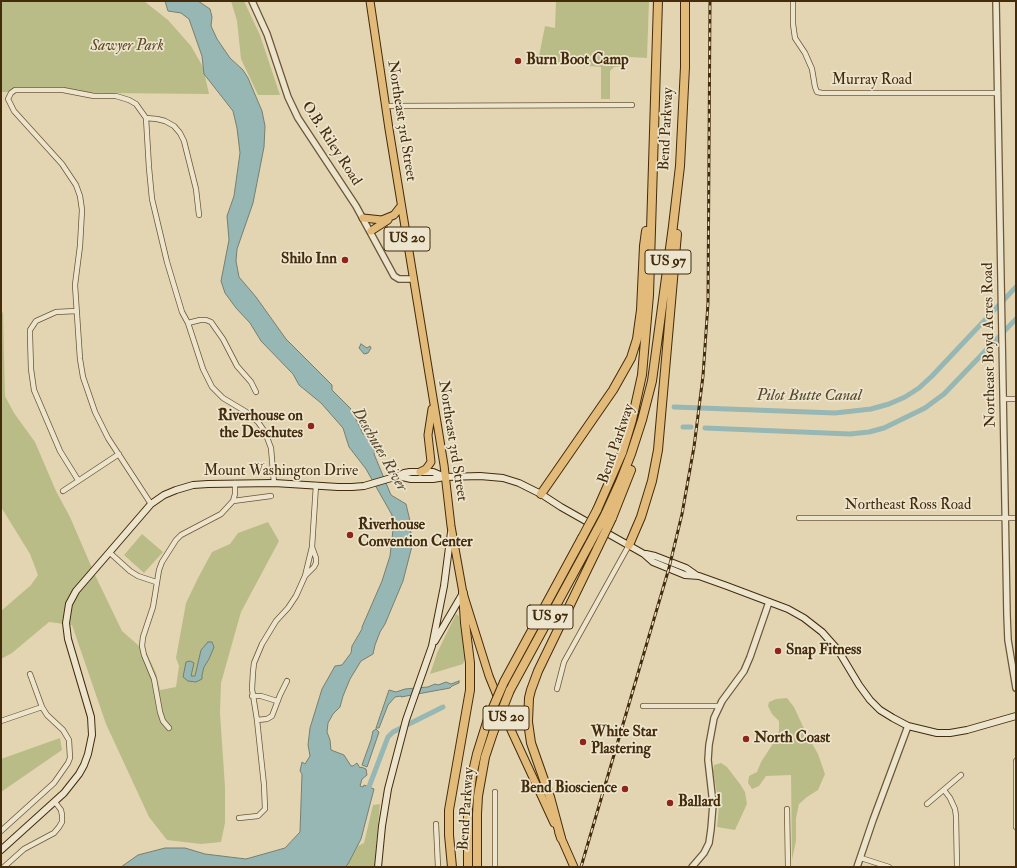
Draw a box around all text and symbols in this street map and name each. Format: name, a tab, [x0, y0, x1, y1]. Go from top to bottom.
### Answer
park label: Sawyer Park	[90, 38, 164, 56]
place label: Burn Boot Camp	[526, 52, 629, 70]
marker: Burn Boot Camp	[513, 56, 523, 66]
street label: Northeast 3rd Street	[383, 59, 419, 183]
street label: Murray Road	[832, 72, 912, 90]
street label: Bend Parkway	[656, 87, 678, 171]
street label: O.B. Riley Road	[297, 99, 365, 189]
road number: US 20	[384, 227, 430, 251]
road number: US 97	[645, 250, 691, 274]
place label: Shilo Inn	[281, 251, 337, 269]
marker: Shilo Inn	[340, 255, 350, 265]
street label: Northeast Boyd Acres Road	[980, 262, 1000, 428]
street label: Northeast 3rd Street	[434, 379, 470, 503]
water label: Pilot Butte Canal	[757, 387, 861, 407]
street label: Bend Parkway	[595, 402, 639, 486]
water label: Deschutes River	[347, 405, 411, 495]
place label: Riverhouse on the Deschutes	[218, 408, 303, 443]
marker: Riverhouse on the Deschutes	[306, 421, 316, 431]
street label: Mount Washington Drive	[204, 463, 358, 481]
street label: Northeast Ross Road	[845, 497, 971, 515]
place label: Riverhouse Convention Center	[358, 517, 473, 552]
marker: Riverhouse Convention Center	[345, 530, 355, 540]
road number: US 97	[527, 605, 573, 629]
place label: Snap Fitness	[786, 642, 861, 660]
marker: Snap Fitness	[773, 646, 783, 656]
road number: US 20	[483, 706, 529, 730]
place label: White Star Plastering	[591, 724, 657, 759]
place label: North Coast	[754, 730, 830, 748]
marker: North Coast	[741, 734, 751, 744]
marker: White Star Plastering	[578, 737, 588, 747]
street label: Bend Parkway	[455, 767, 479, 851]
place label: Bend Bioscience	[520, 780, 617, 798]
marker: Bend Bioscience	[620, 784, 630, 794]
place label: Ballard	[678, 794, 721, 812]
marker: Ballard	[665, 798, 675, 808]

